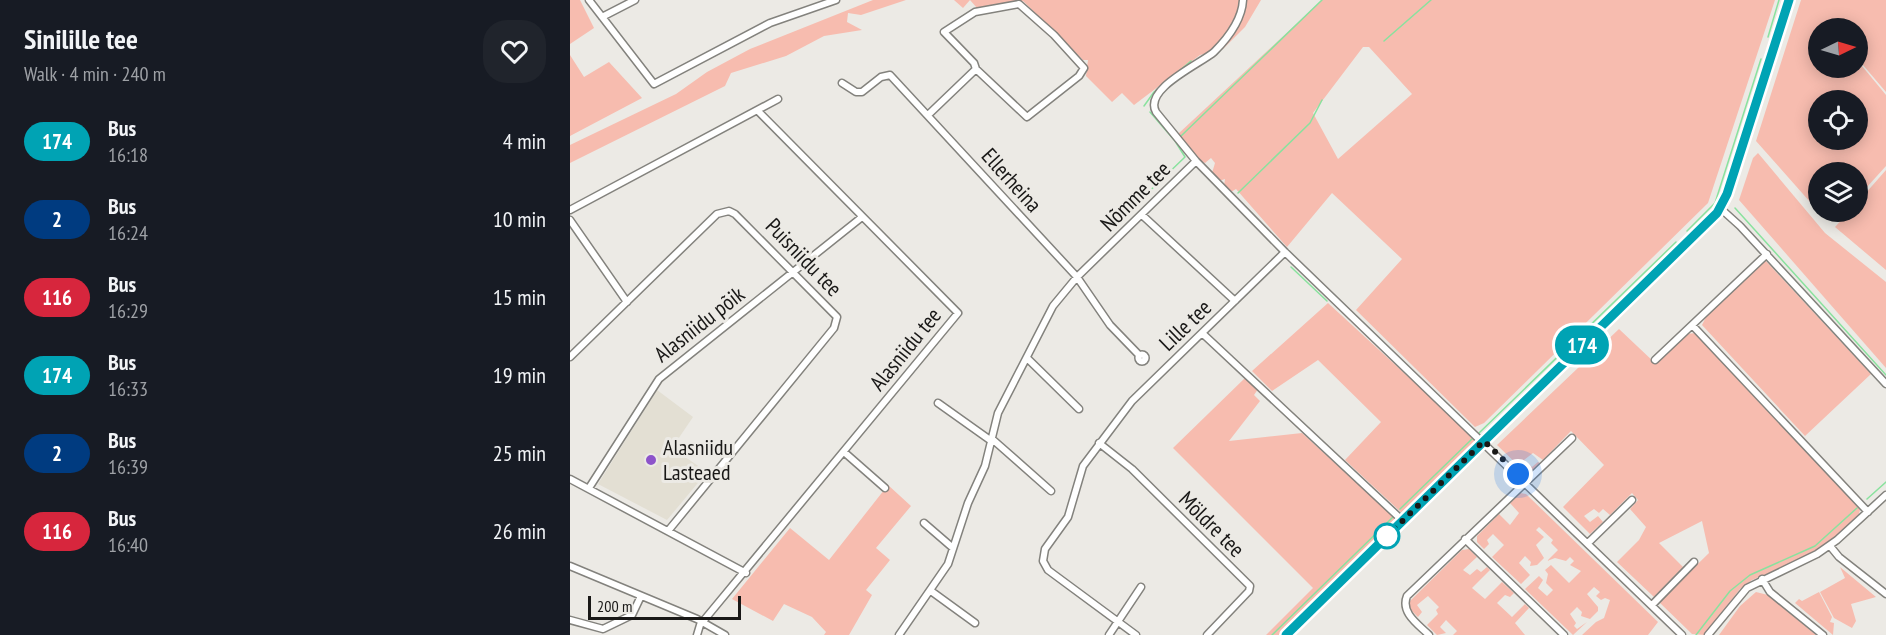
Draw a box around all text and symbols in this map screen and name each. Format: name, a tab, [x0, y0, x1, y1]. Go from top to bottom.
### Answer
north arrow	[1808, 18, 1868, 78]
map controls	[1808, 18, 1868, 222]
text: Sinilille tee	[24, 20, 138, 57]
button: heart	[483, 20, 546, 83]
text: Walk · 4 min · 240 m	[24, 61, 166, 87]
button: locate	[1808, 90, 1868, 150]
text: Bus	[108, 114, 136, 142]
text: 4 min	[503, 127, 546, 155]
text: 174	[42, 128, 72, 155]
text: 16:18	[108, 142, 148, 168]
street label: Ellerheina	[976, 142, 1048, 218]
street label: Nõmme tee	[1094, 155, 1176, 237]
button: layers	[1808, 162, 1868, 222]
text: Bus	[108, 192, 136, 220]
text: 10 min	[493, 205, 546, 233]
text: 2	[52, 206, 62, 233]
street label: Puisniidu tee	[760, 212, 848, 302]
text: 16:24	[108, 220, 148, 246]
text: Bus	[108, 270, 136, 298]
street label: Alasniidu põik	[648, 280, 750, 368]
text: 15 min	[493, 283, 546, 311]
text: 116	[42, 284, 72, 311]
street label: Lille tee	[1153, 293, 1217, 357]
text: 16:29	[108, 298, 148, 324]
street label: Alasniidu tee	[863, 302, 947, 396]
line badge: 174	[1548, 326, 1616, 364]
text: 174	[1567, 332, 1597, 359]
text: Bus	[108, 348, 136, 376]
text: 19 min	[493, 361, 546, 389]
text: 174	[42, 362, 72, 389]
text: 16:33	[108, 376, 148, 402]
text: Bus	[108, 426, 136, 454]
place label: Alasniidu Lasteaed	[663, 433, 733, 486]
text: 25 min	[493, 439, 546, 467]
text: 2	[52, 440, 62, 467]
marker: Alasniidu Lasteaed	[644, 453, 658, 467]
text: 16:39	[108, 454, 148, 480]
your location	[1503, 459, 1533, 489]
street label: Möldre tee	[1173, 485, 1251, 563]
text: Bus	[108, 504, 136, 532]
text: 26 min	[493, 517, 546, 545]
text: 116	[42, 518, 72, 545]
unlabelled marker	[1374, 523, 1400, 549]
text: 16:40	[108, 532, 148, 558]
scale bar	[588, 593, 741, 620]
text: 200 m	[597, 596, 632, 616]

